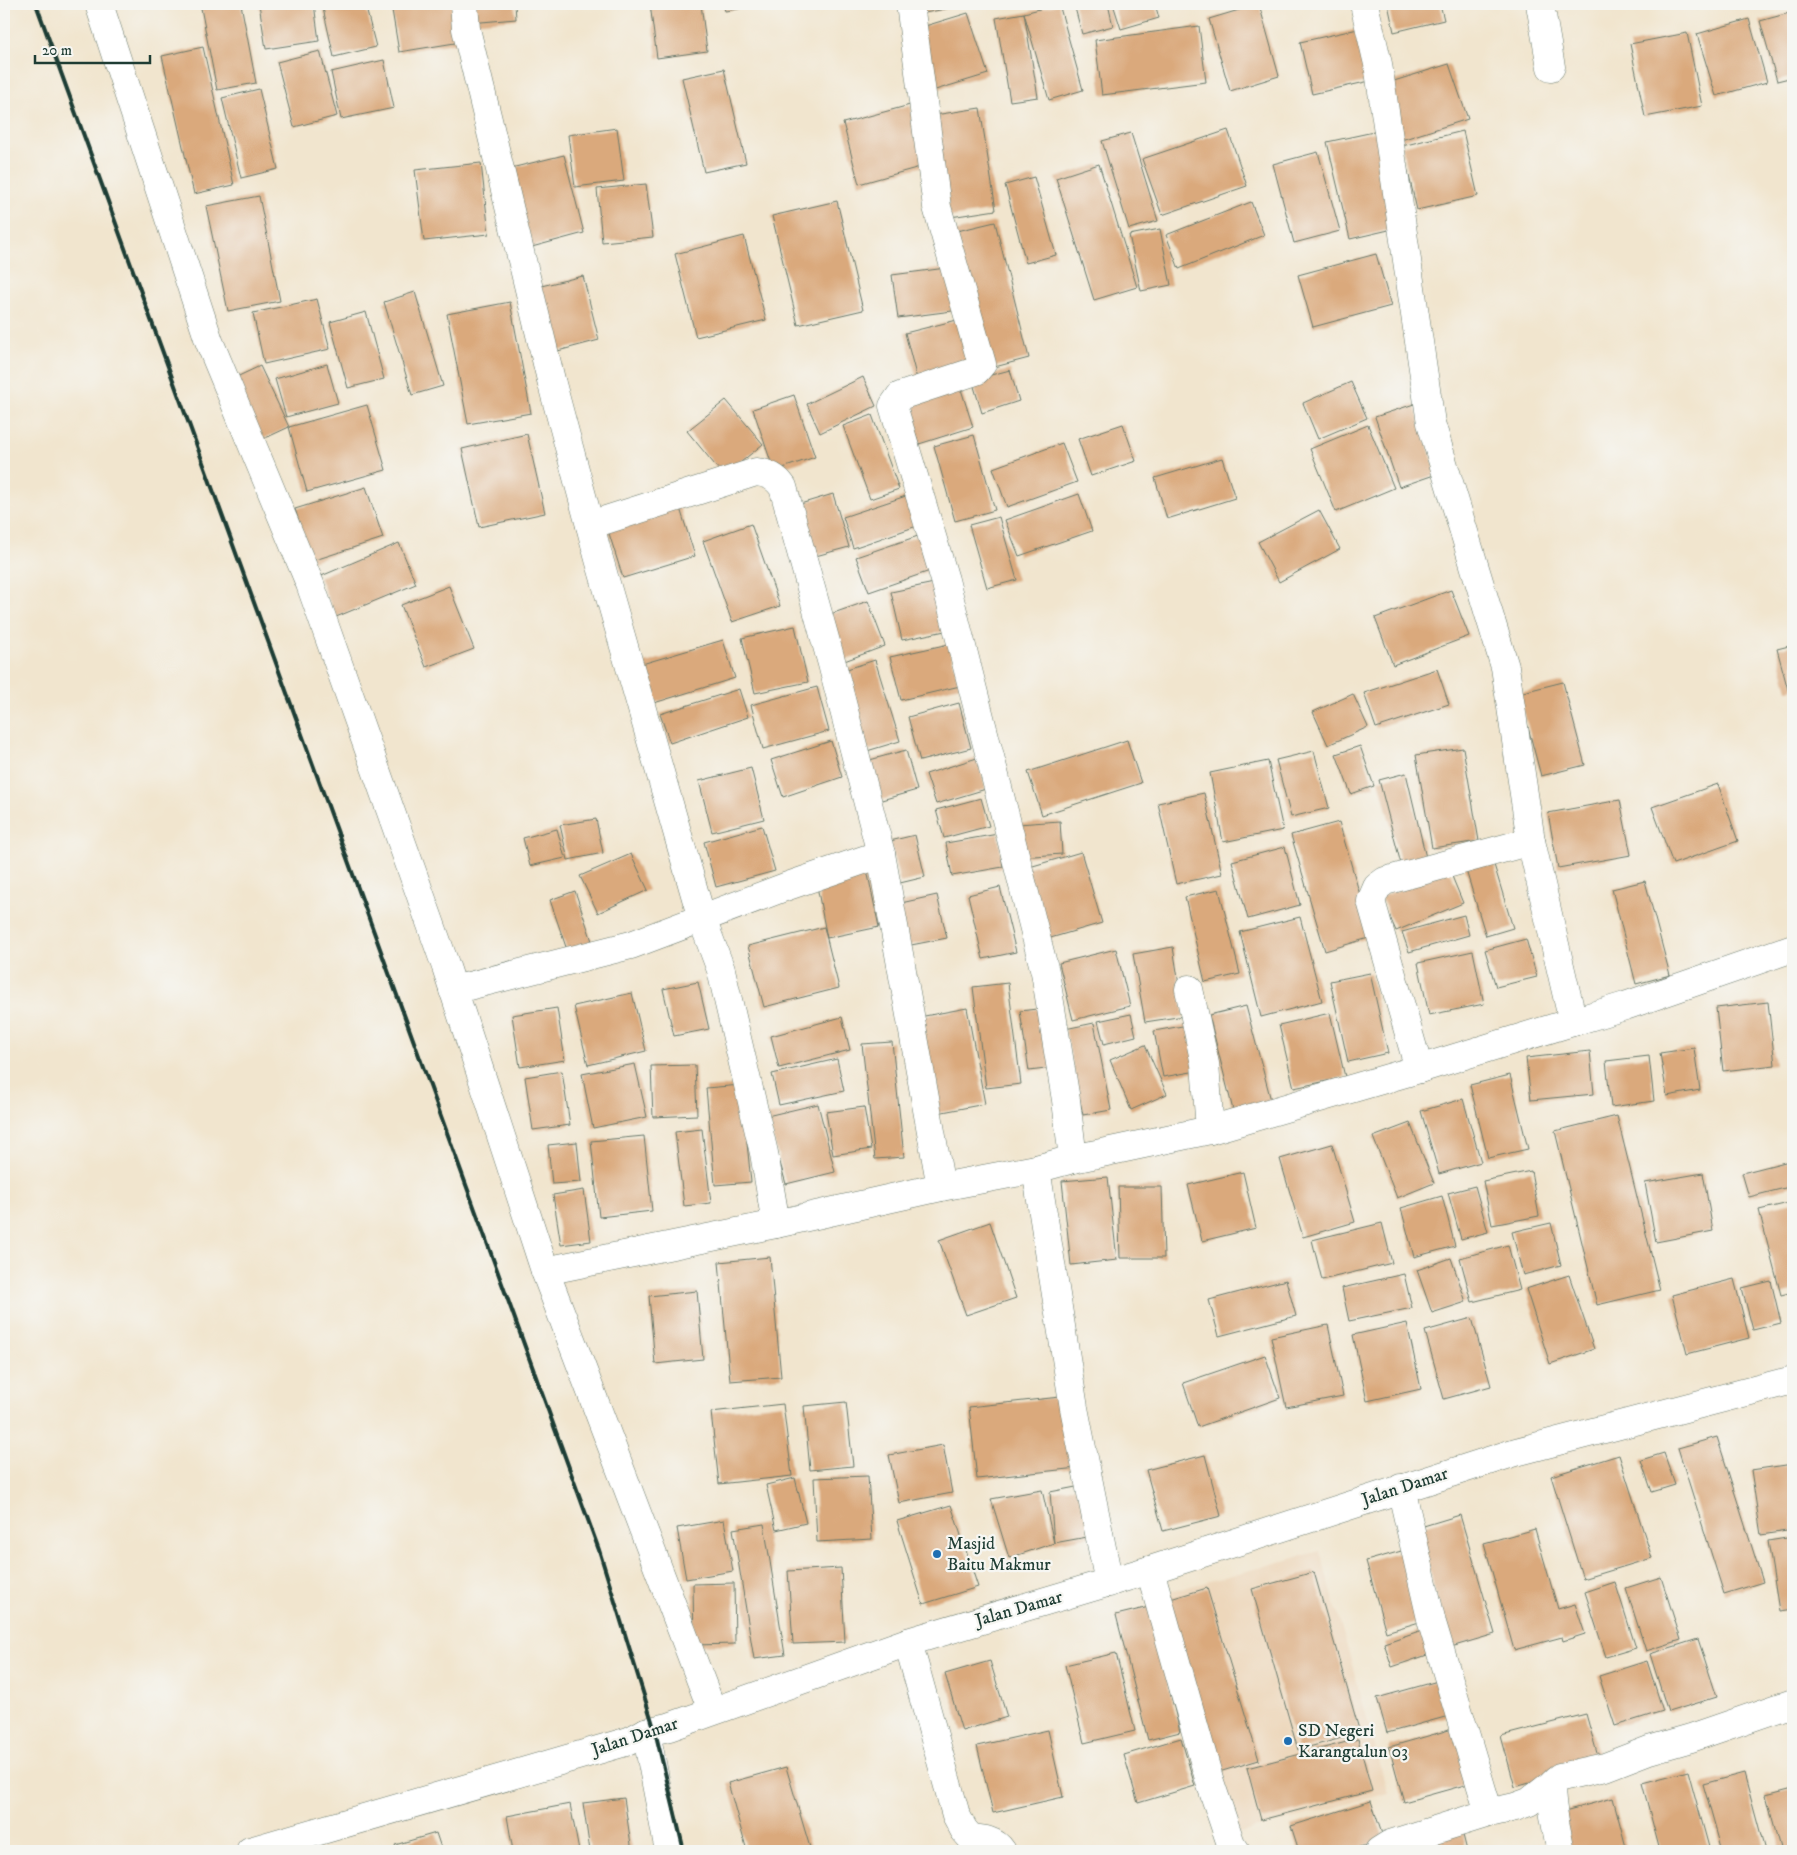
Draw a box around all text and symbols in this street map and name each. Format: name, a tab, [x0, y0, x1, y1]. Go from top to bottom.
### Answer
scale bar	[35, 32, 150, 64]
text: 20 m	[42, 41, 72, 60]
street label: Jalan Damar	[1357, 1463, 1451, 1512]
place label: Masjid Baitu Makmur	[947, 1533, 1051, 1576]
marker: Masjid Baitu Makmur	[931, 1548, 943, 1560]
street label: Jalan Damar	[971, 1586, 1065, 1632]
street label: Jalan Damar	[587, 1713, 681, 1762]
place label: SD Negeri Karangtalun 03	[1298, 1720, 1408, 1763]
marker: SD Negeri Karangtalun 03	[1282, 1735, 1294, 1747]

